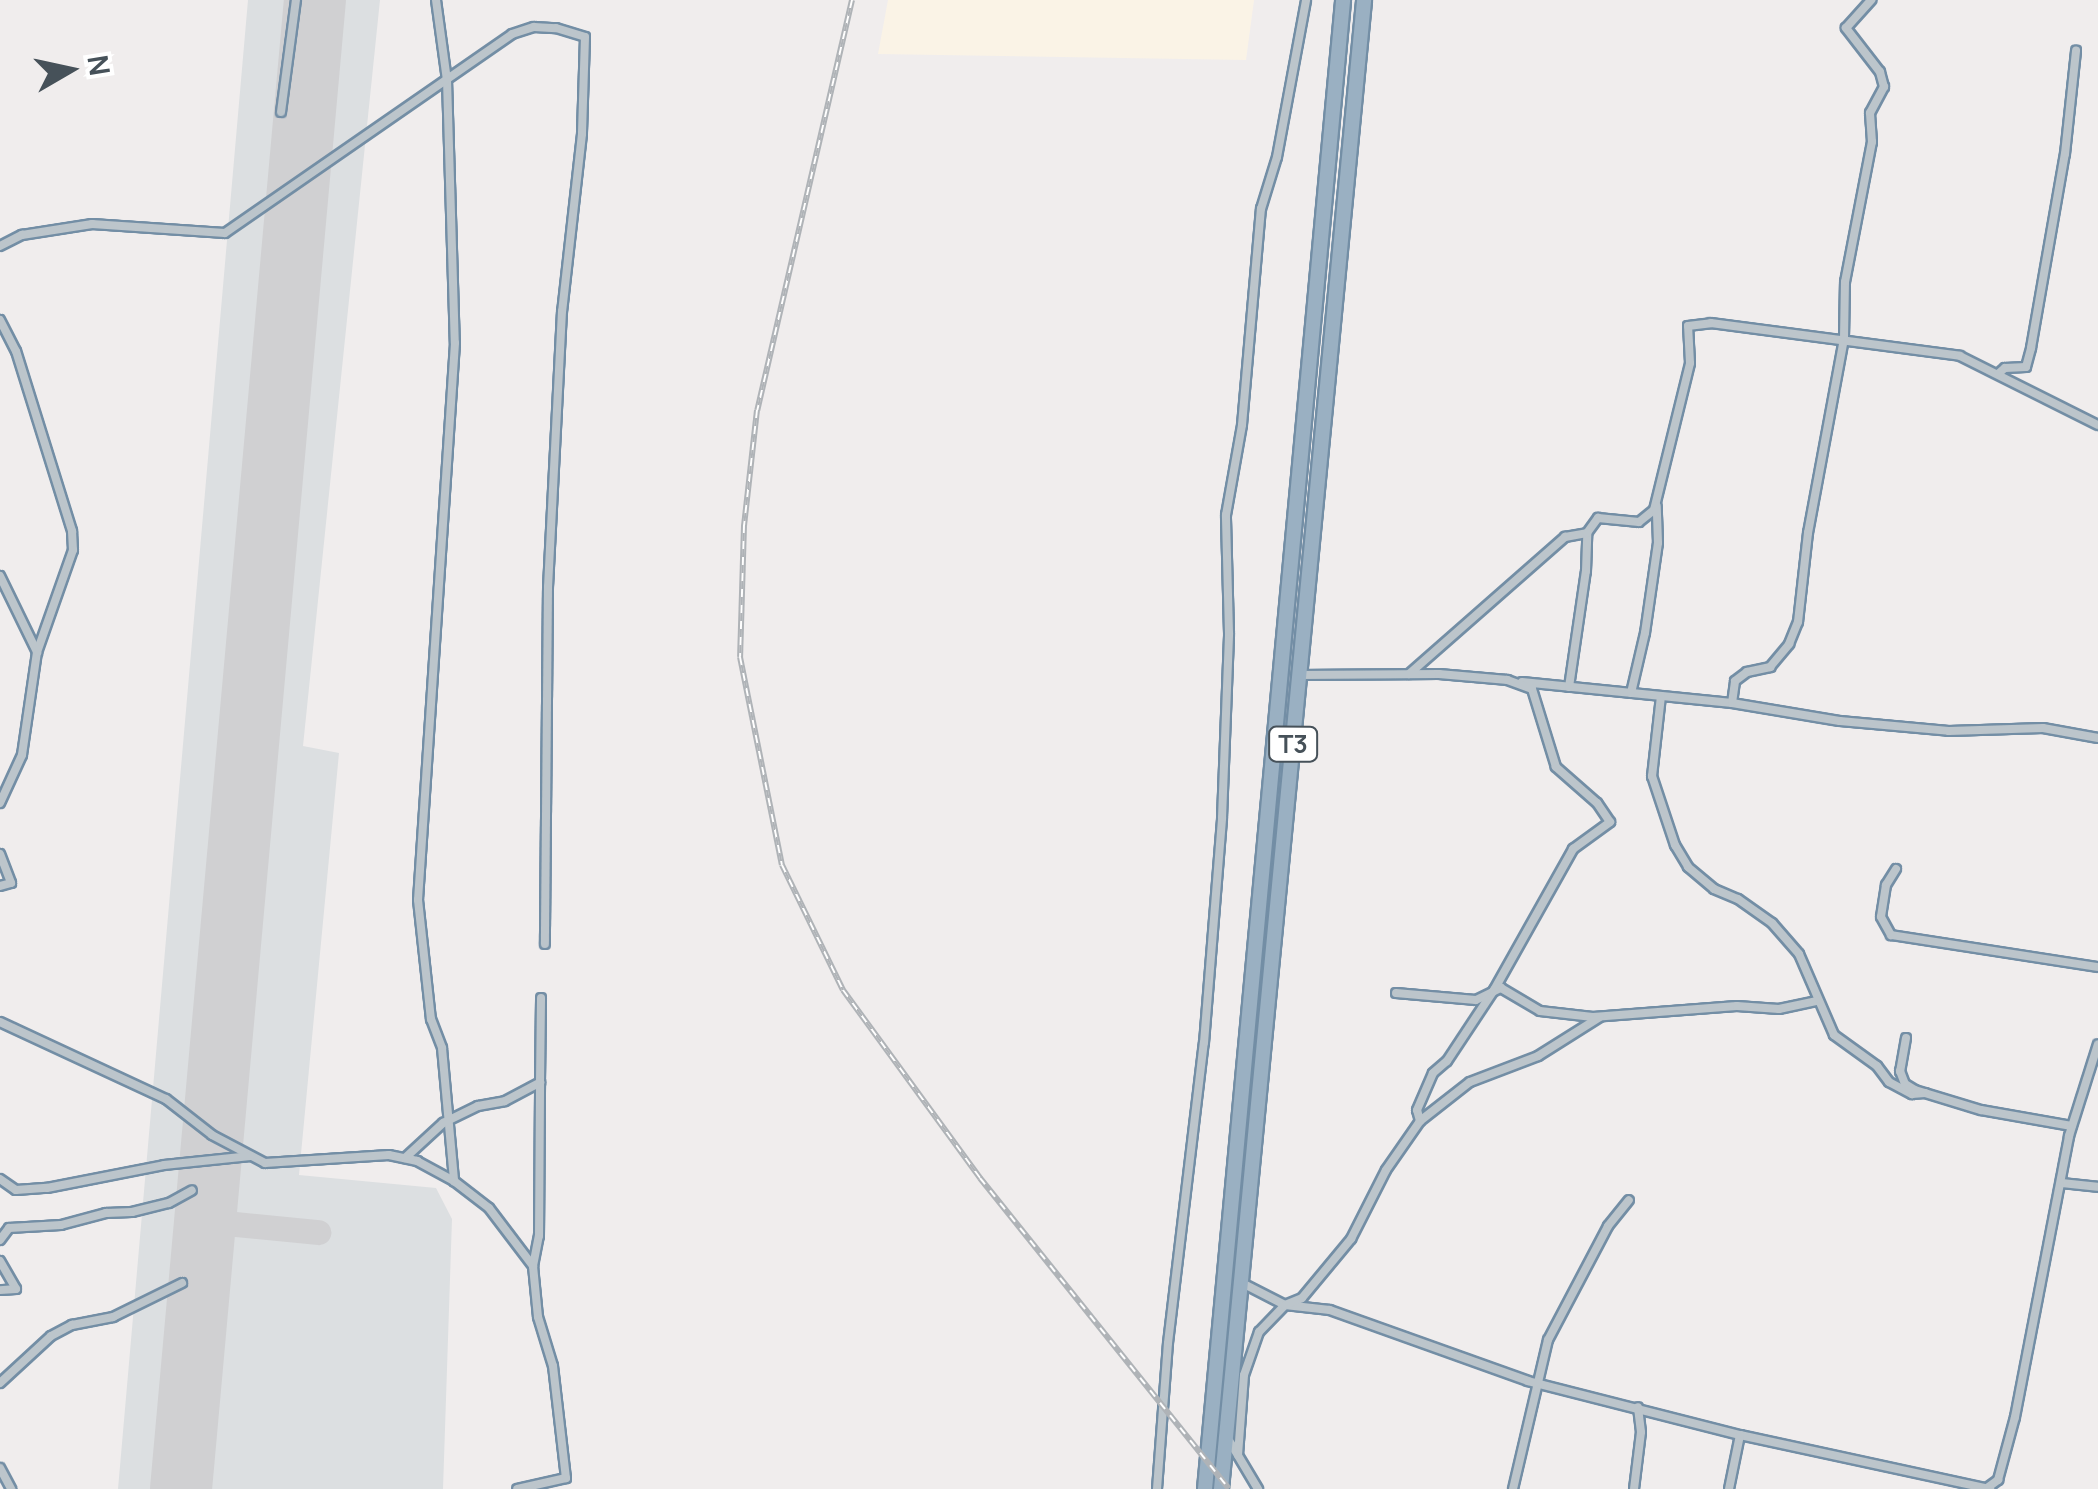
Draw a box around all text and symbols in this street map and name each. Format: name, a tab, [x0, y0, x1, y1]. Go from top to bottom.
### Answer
north arrow	[20, 20, 120, 120]
text: N	[79, 52, 120, 78]
road number: T3	[1268, 724, 1318, 764]

